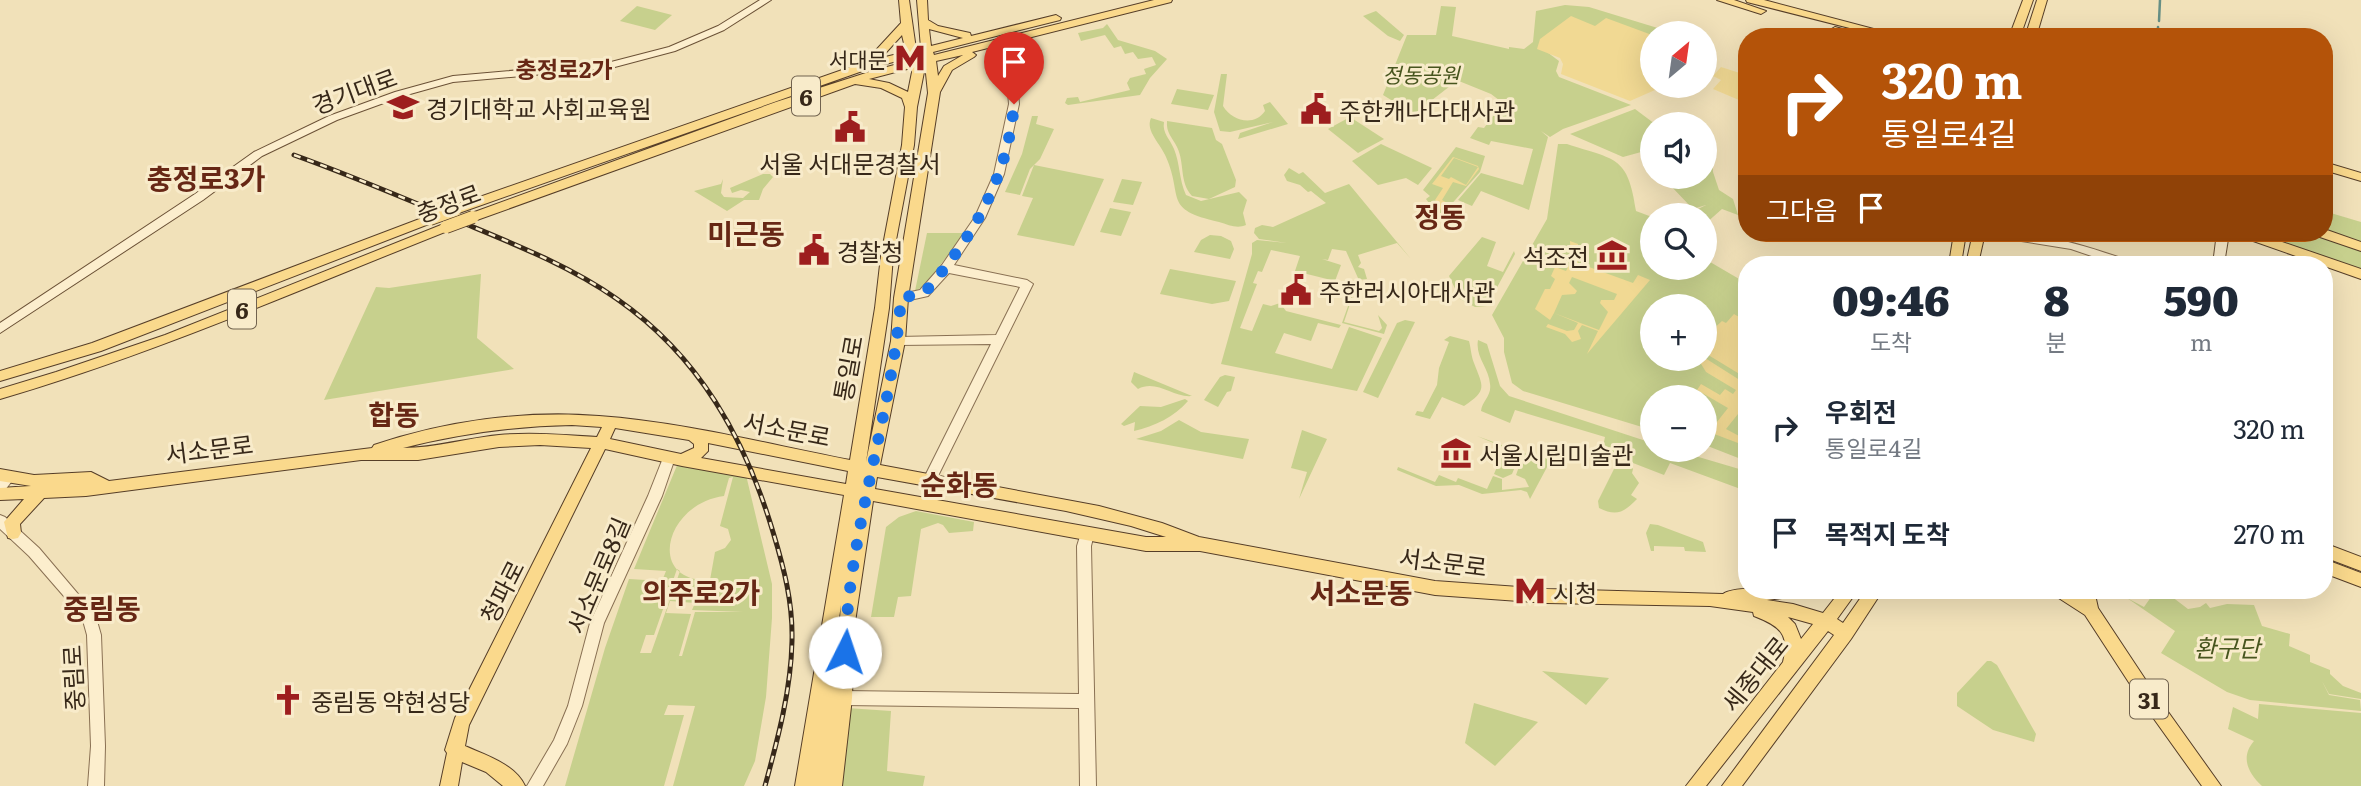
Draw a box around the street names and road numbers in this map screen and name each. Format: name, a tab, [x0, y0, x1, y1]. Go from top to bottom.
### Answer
street label: 경기대로	[307, 58, 401, 122]
road number: 6	[792, 76, 820, 116]
street label: 충정로	[411, 174, 485, 230]
road number: 6	[228, 290, 256, 328]
street label: 통일로	[824, 332, 870, 404]
street label: 서소문로	[740, 402, 834, 454]
street label: 서소문로	[163, 425, 255, 471]
street label: 서소문로8길	[557, 511, 637, 639]
street label: 서소문로	[1397, 538, 1489, 584]
street label: 청파로	[470, 554, 532, 628]
street label: 세종대로	[1713, 628, 1795, 718]
street label: 중림로	[53, 644, 91, 712]
road number: 31	[2130, 680, 2168, 719]

